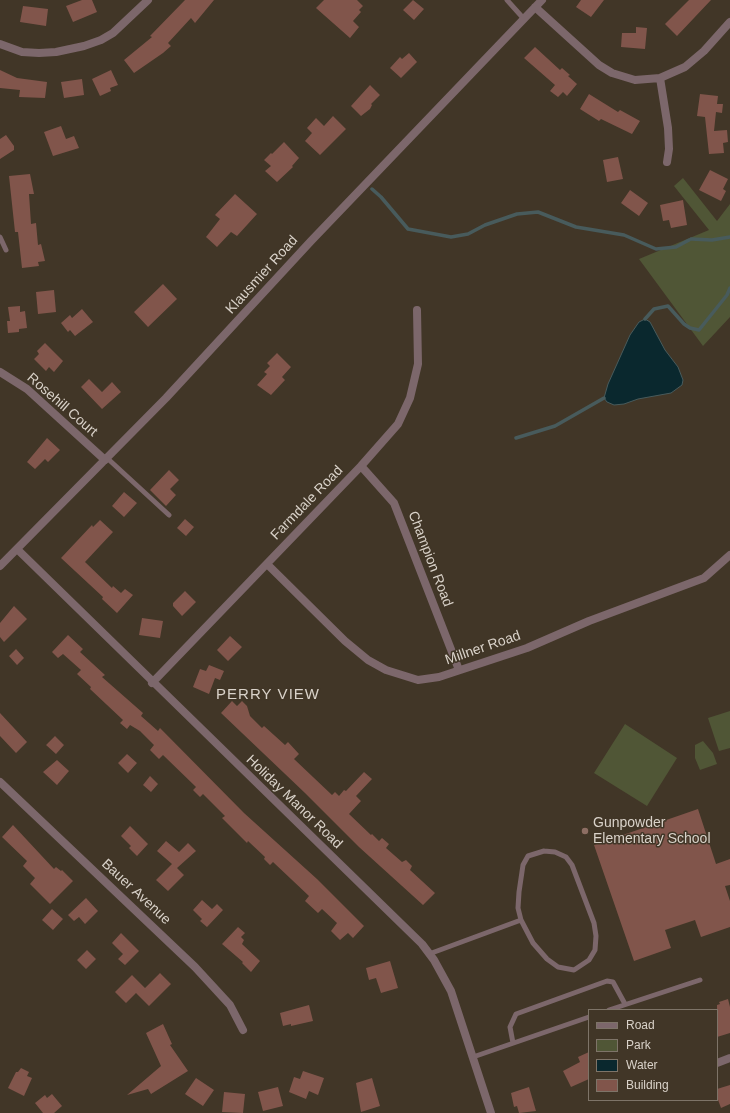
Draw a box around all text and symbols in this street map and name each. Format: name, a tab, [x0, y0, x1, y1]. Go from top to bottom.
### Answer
street label: Klausmier Road	[222, 232, 302, 318]
street label: Rosehill Court	[23, 370, 101, 440]
street label: Farmdale Road	[267, 462, 347, 544]
street label: Champion Road	[404, 509, 456, 609]
street label: Millner Road	[443, 627, 523, 669]
district label: PERRY VIEW	[216, 686, 320, 704]
street label: Holiday Manor Road	[242, 752, 346, 852]
place label: Gunpowder Elementary School	[593, 815, 711, 848]
marker: Gunpowder Elementary School	[580, 826, 590, 836]
street label: Bauer Avenue	[98, 856, 174, 928]
legend	[588, 1009, 718, 1101]
text: Road	[626, 1018, 655, 1032]
text: Park	[626, 1038, 651, 1052]
text: Water	[626, 1058, 658, 1072]
text: Building	[626, 1078, 669, 1092]

